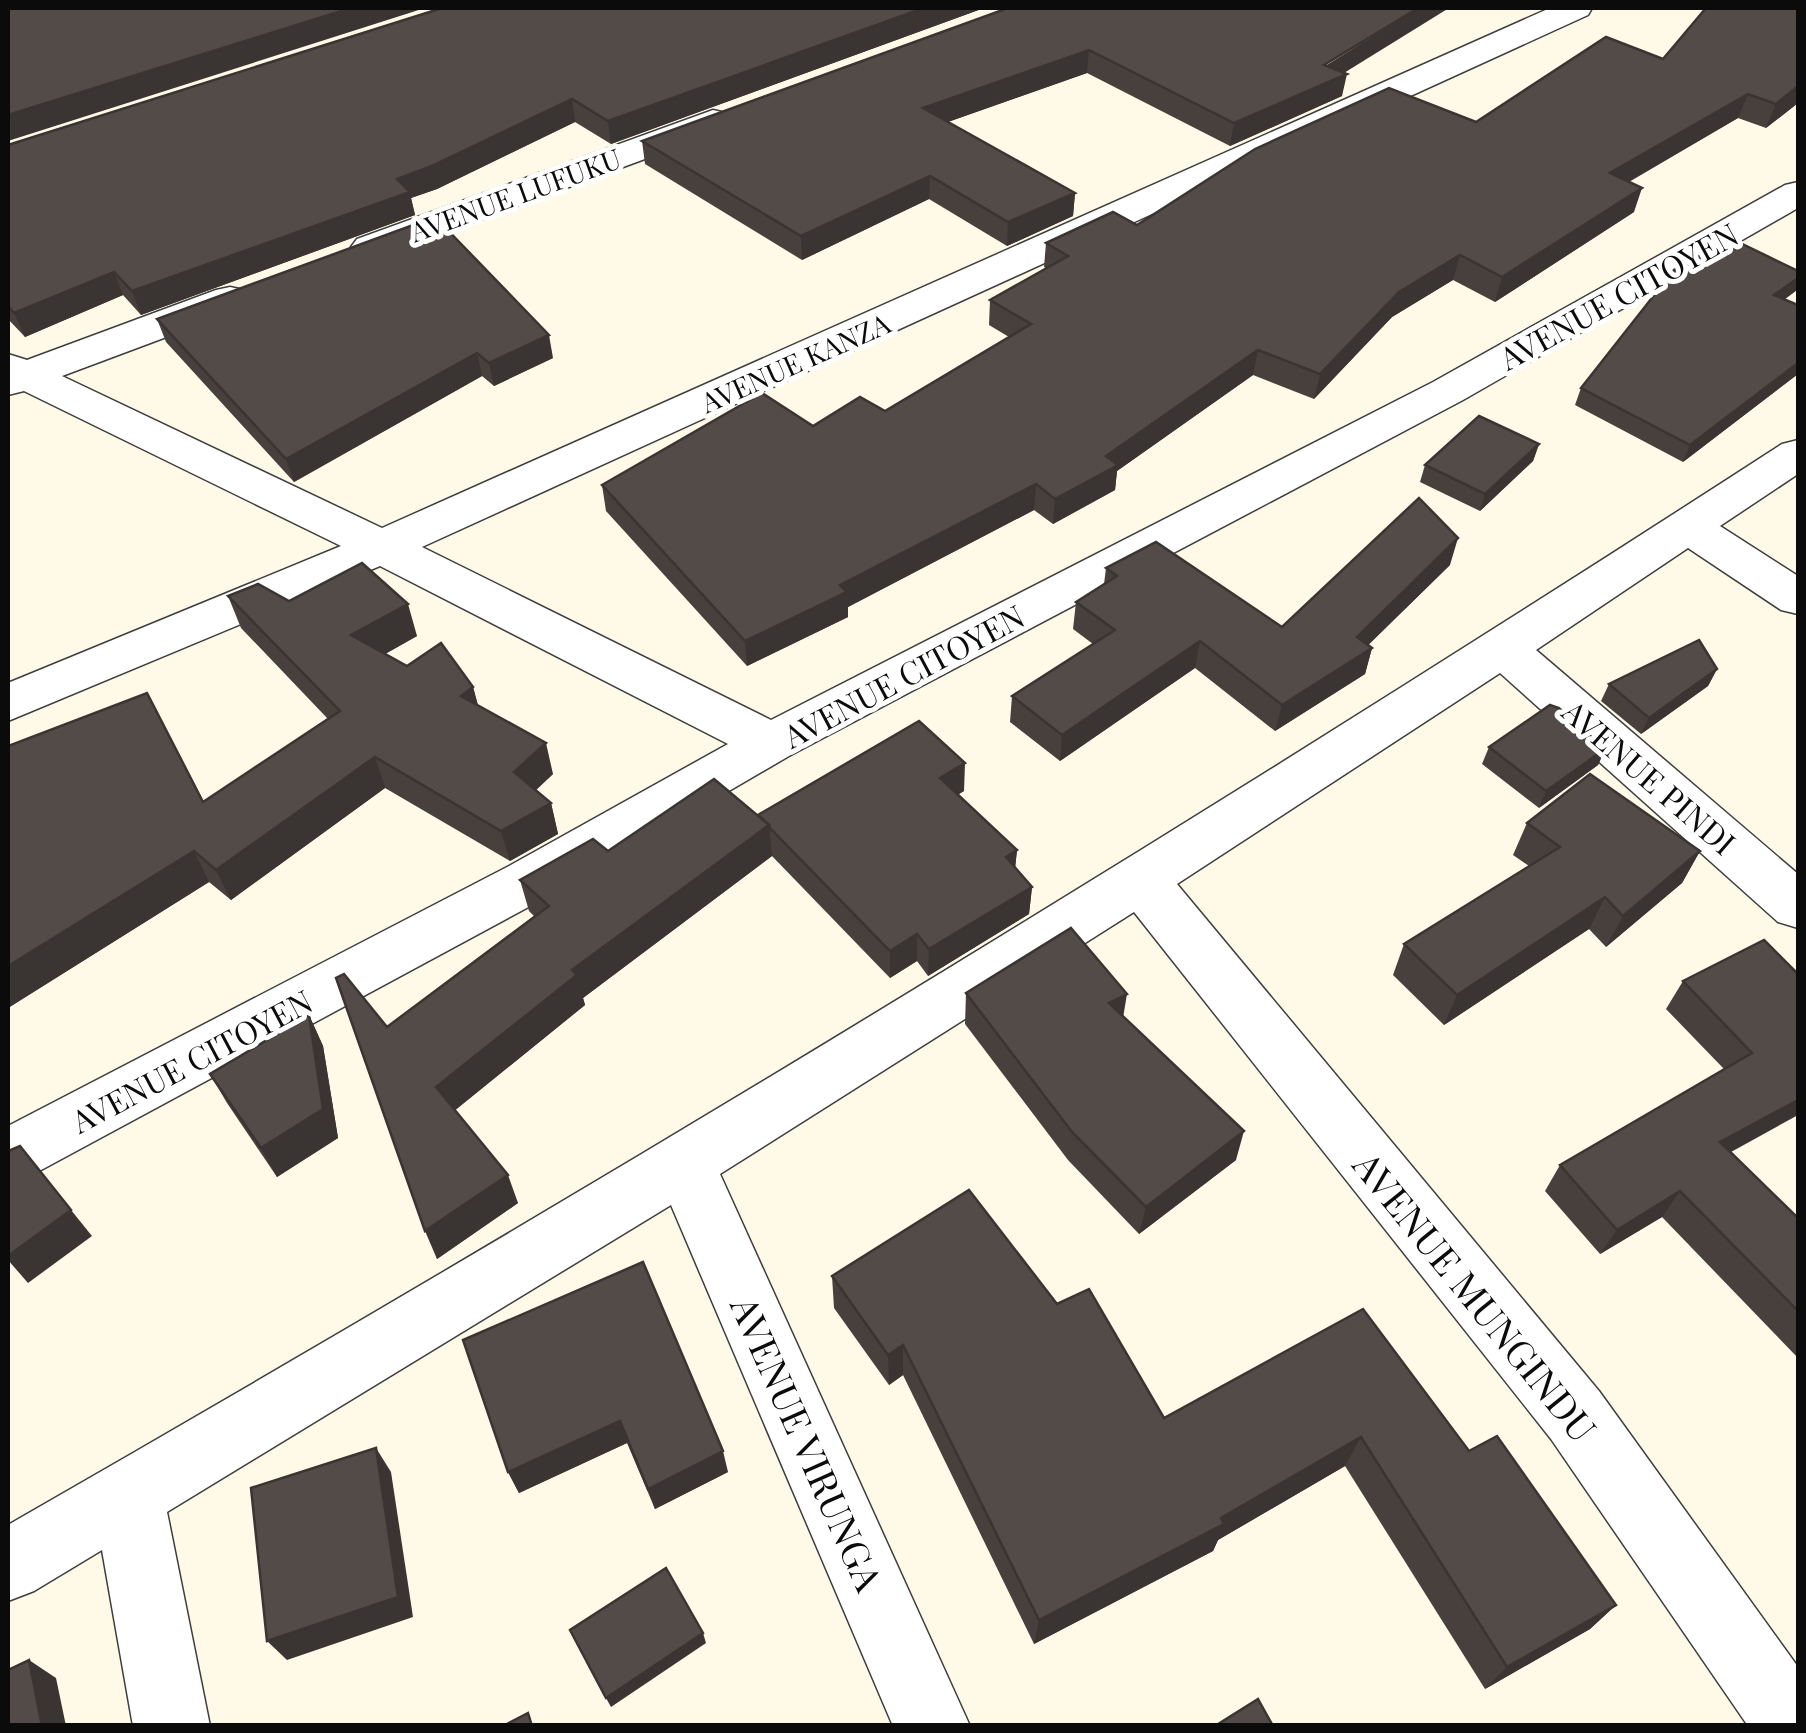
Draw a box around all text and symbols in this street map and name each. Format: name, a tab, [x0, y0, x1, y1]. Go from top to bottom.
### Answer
street label: AVENUE LUFUKU	[403, 139, 626, 250]
street label: AVENUE CITOYEN	[1490, 211, 1745, 379]
street label: AVENUE KANZA	[694, 304, 896, 421]
street label: AVENUE CITOYEN	[774, 593, 1031, 757]
street label: AVENUE PINDI	[1554, 688, 1746, 863]
street label: AVENUE CITOYEN	[62, 978, 319, 1142]
street label: AVENUE MUNGINDU	[1342, 1139, 1609, 1452]
street label: AVENUE VIRUNGA	[720, 1287, 896, 1599]

